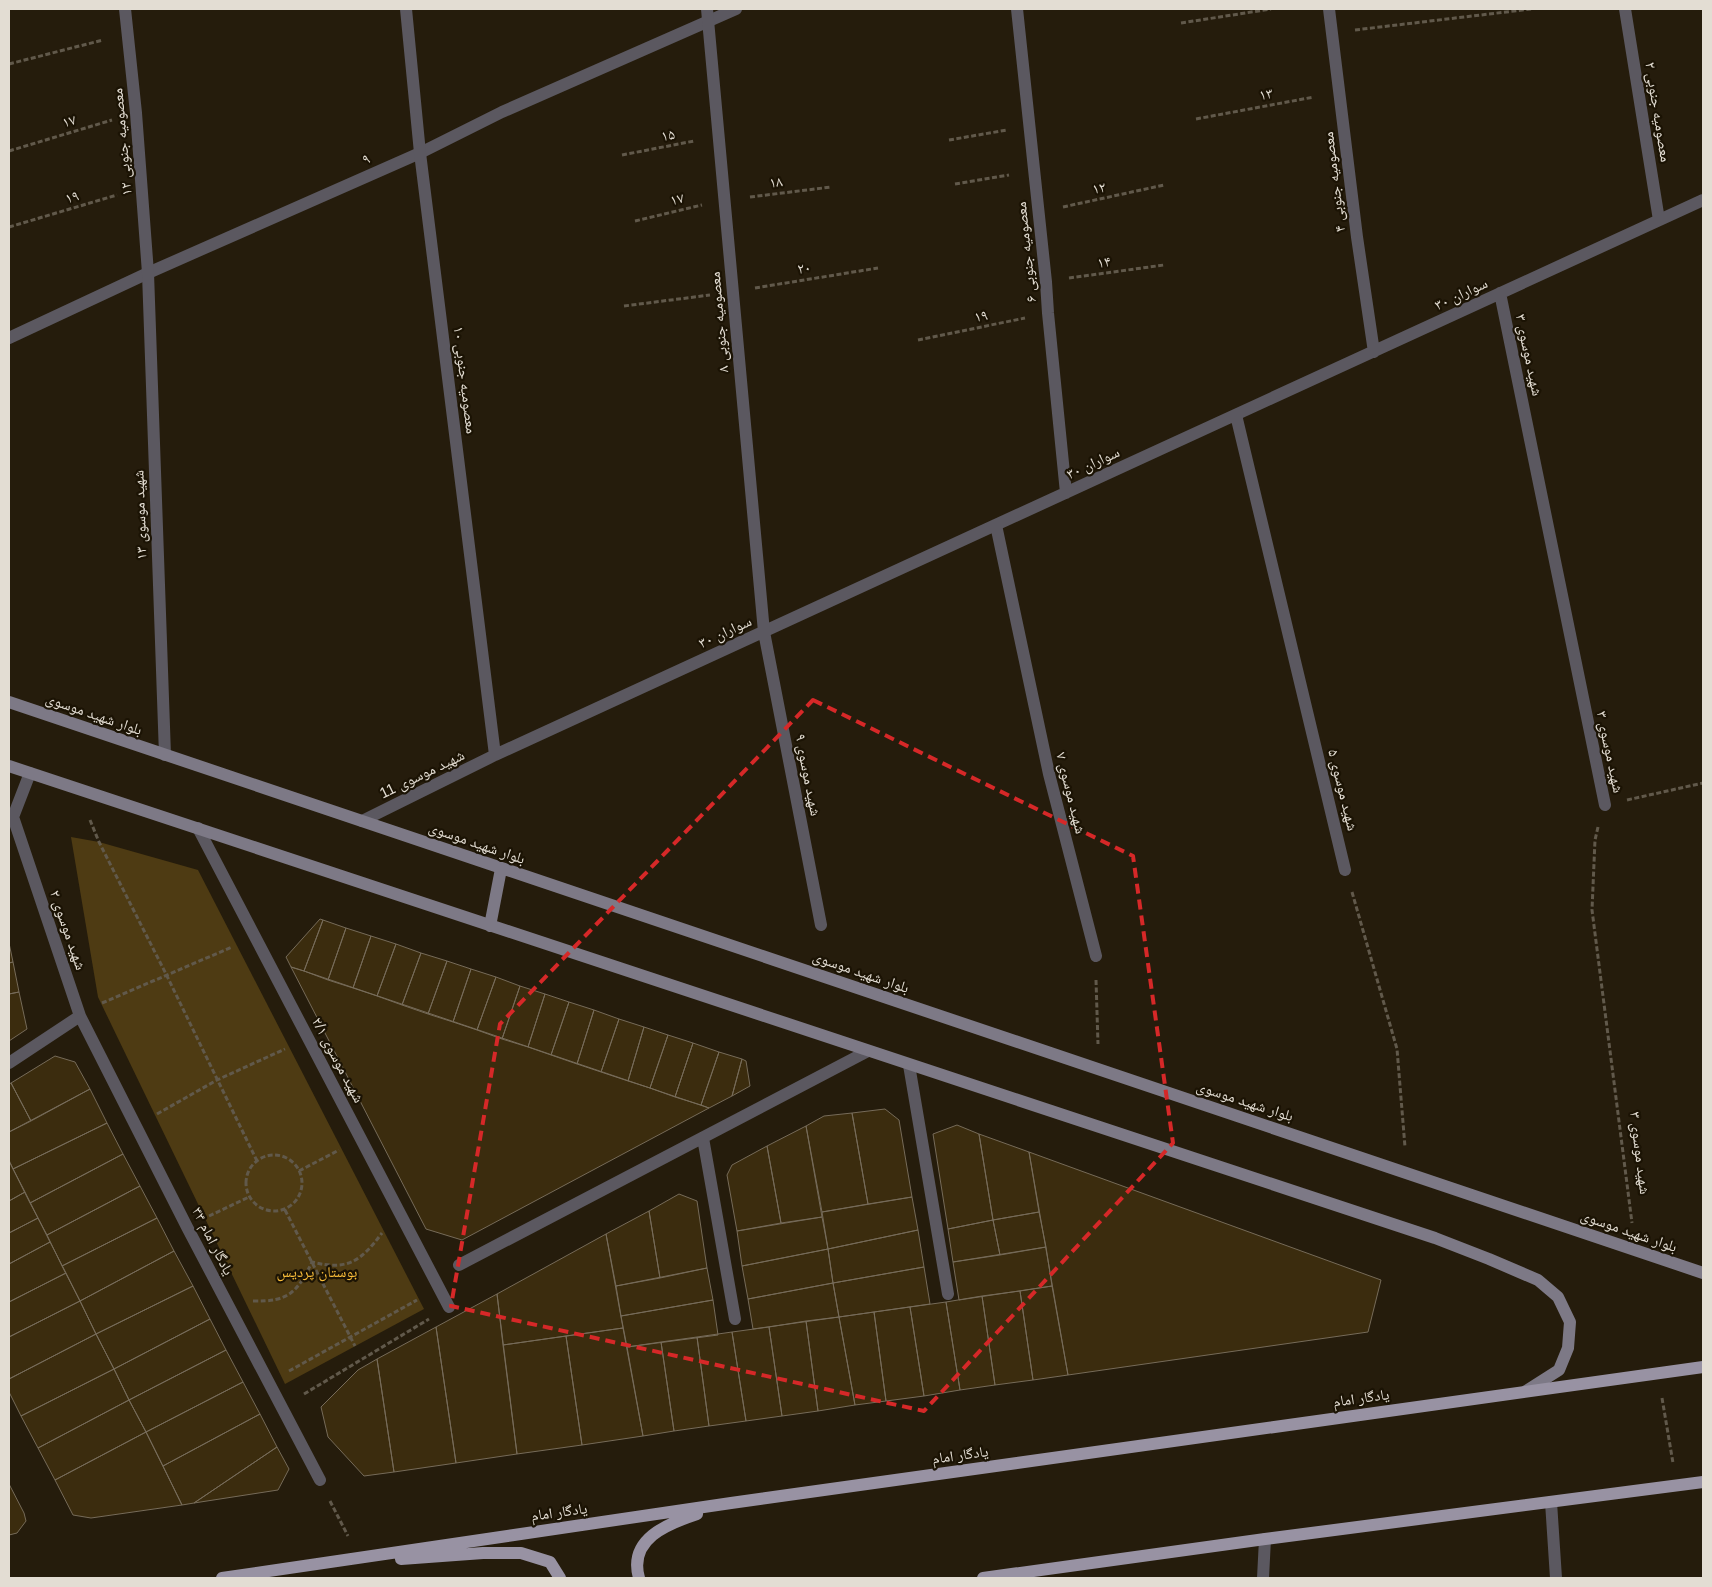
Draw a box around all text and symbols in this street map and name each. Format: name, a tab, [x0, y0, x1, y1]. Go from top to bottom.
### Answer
street label: معصومیه جنوبی ۲	[1640, 61, 1675, 164]
street label: ۱۳	[1258, 84, 1274, 103]
street label: معصومیه جنوبی ۱۲	[108, 87, 137, 197]
street label: ۱۷	[60, 110, 78, 131]
street label: ۱۵	[660, 125, 676, 144]
street label: معصومیه جنوبی ۴	[1319, 130, 1350, 233]
street label: ۹	[359, 149, 373, 168]
street label: ۱۸	[768, 172, 784, 191]
street label: ۱۲	[1091, 178, 1108, 197]
street label: ۱۹	[63, 186, 81, 207]
street label: ۱۷	[668, 189, 686, 208]
street label: معصومیه جنوبی ۶	[1012, 200, 1041, 303]
street label: ۱۴	[1096, 252, 1112, 271]
street label: ۲۰	[796, 258, 812, 277]
street label: معصومیه جنوبی ۸	[706, 271, 733, 373]
street label: سواران ۳۰	[1432, 274, 1491, 315]
street label: ۱۹	[973, 306, 990, 325]
street label: شهید موسوی ۳	[1511, 312, 1546, 398]
street label: معصومیه جنوبی ۱۰	[448, 325, 481, 435]
street label: سواران ۳۰	[1064, 443, 1123, 484]
street label: شهید موسوی ۱۳	[129, 470, 152, 560]
street label: سواران ۳۰	[696, 612, 755, 653]
street label: بلوار شهید موسوی	[43, 689, 145, 740]
street label: شهید موسوی ۳	[1592, 709, 1627, 795]
street label: شهید موسوی ۹	[790, 732, 825, 818]
street label: شهید موسوی 11	[377, 746, 468, 803]
street label: شهید موسوی ۵	[1323, 747, 1362, 833]
street label: شهید موسوی ۷	[1051, 750, 1090, 836]
street label: بلوار شهید موسوی	[426, 818, 528, 869]
street label: شهید موسوی ۲	[45, 888, 90, 973]
street label: بلوار شهید موسوی	[810, 947, 912, 998]
street label: شهید موسوی ۲/۱	[307, 1014, 368, 1106]
street label: بلوار شهید موسوی	[1194, 1077, 1296, 1126]
street label: شهید موسوی ۳	[1625, 1111, 1654, 1196]
street label: یادگار امام ۳۳	[187, 1204, 238, 1279]
street label: بلوار شهید موسوی	[1578, 1206, 1680, 1257]
park label: بوستان پردیس	[277, 1263, 357, 1282]
street label: یادگار امام	[1332, 1385, 1391, 1412]
street label: یادگار امام	[931, 1442, 990, 1469]
street label: یادگار امام	[530, 1499, 589, 1526]

